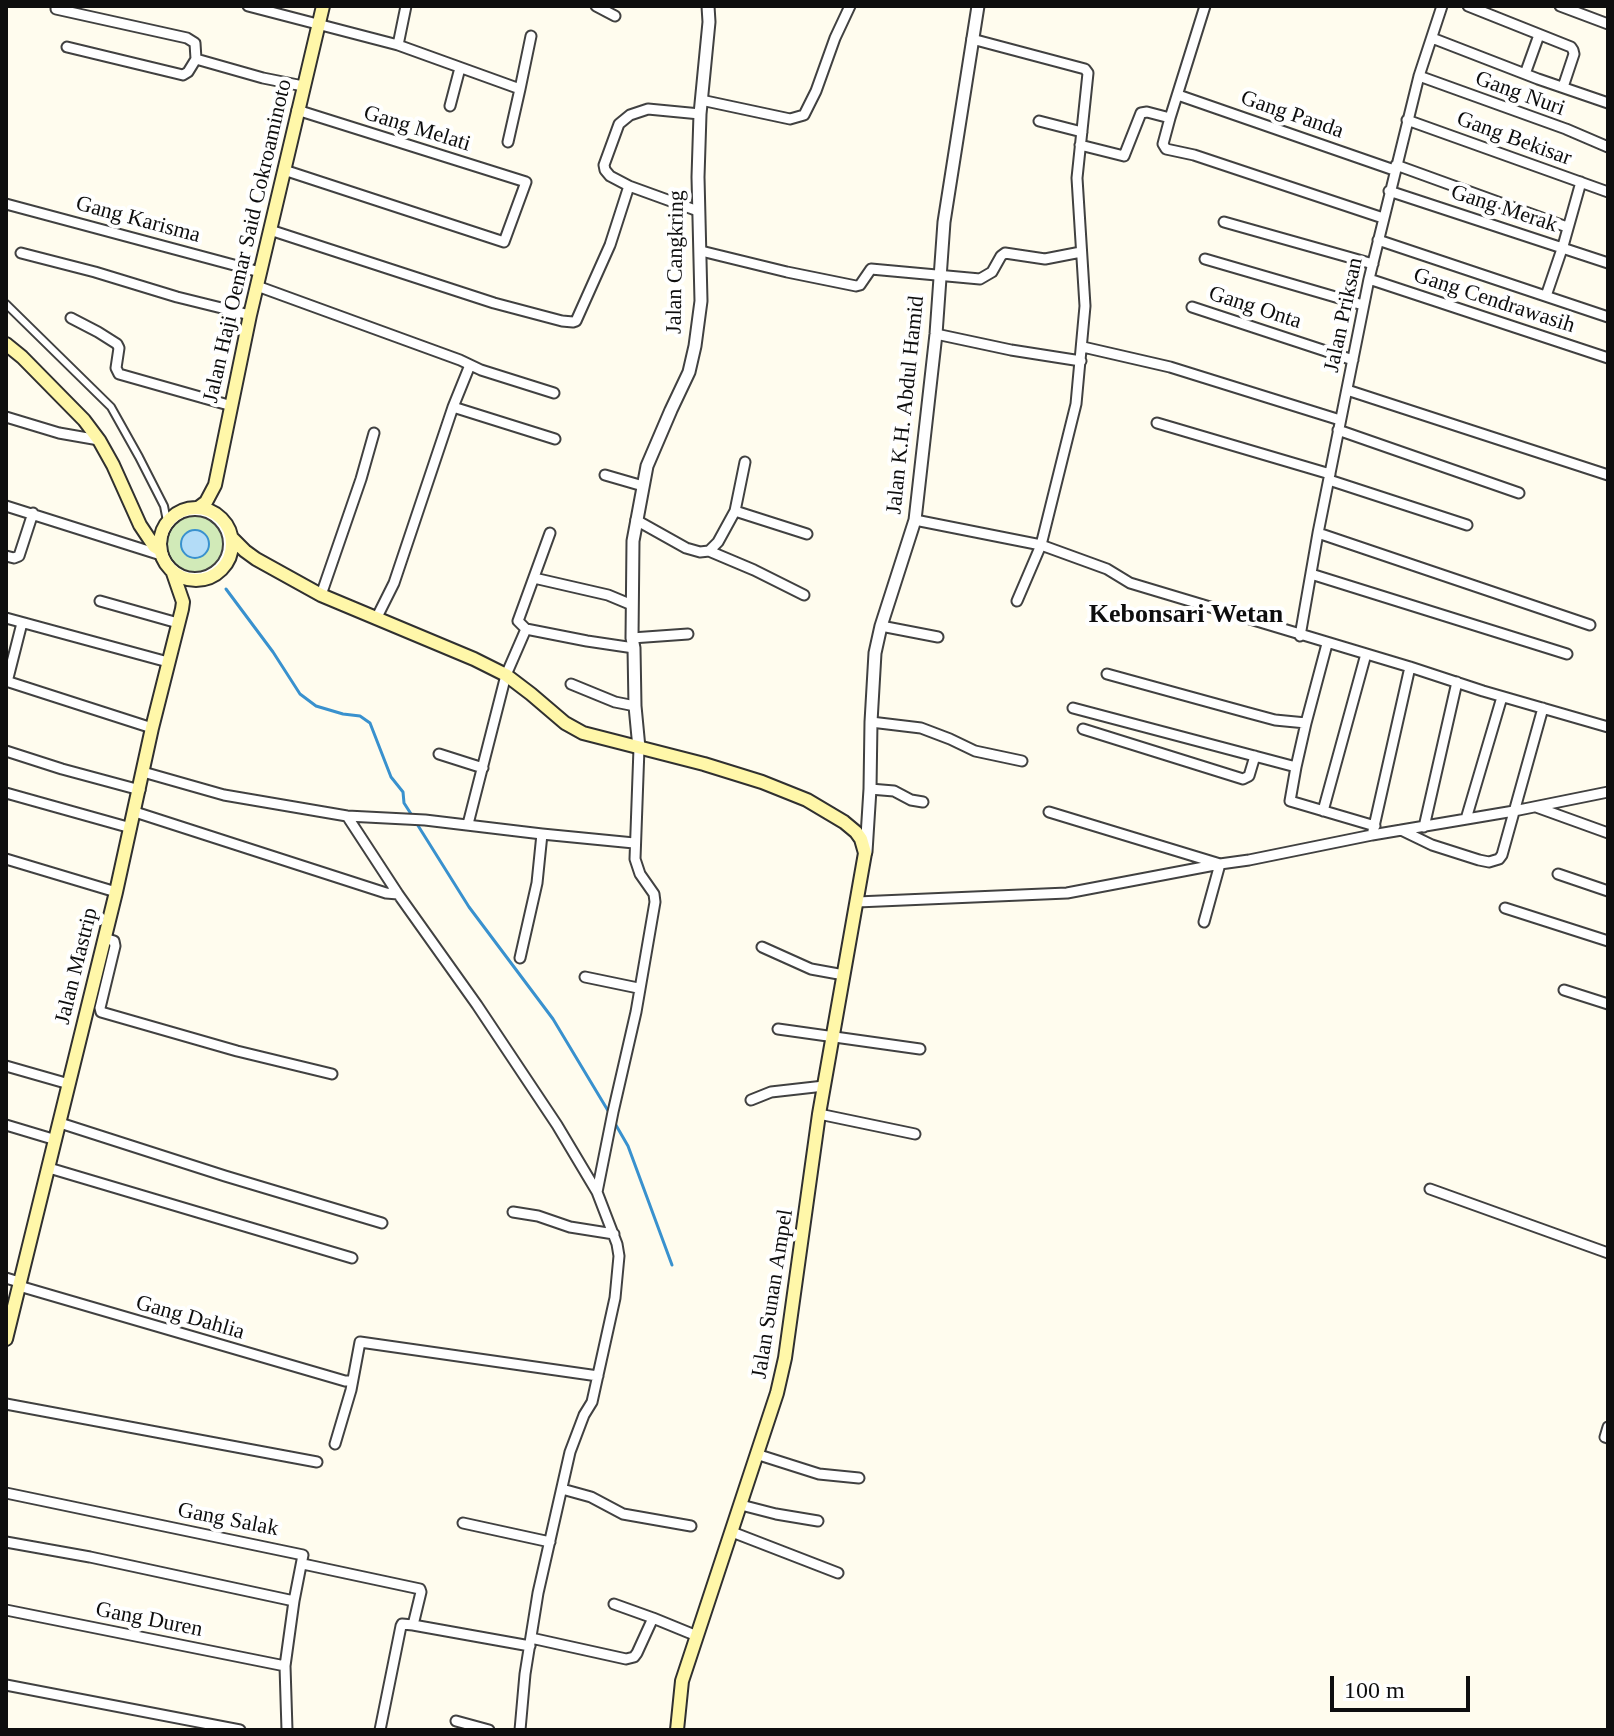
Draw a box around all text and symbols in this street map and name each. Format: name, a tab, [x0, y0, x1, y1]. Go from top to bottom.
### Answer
street label: Gang Nuri	[1472, 66, 1568, 122]
street label: Jalan Haji Oemar Said Cokroaminoto	[198, 77, 298, 405]
street label: Gang Panda	[1237, 85, 1347, 145]
street label: Gang Melati	[360, 100, 474, 158]
street label: Gang Bekisar	[1453, 106, 1575, 172]
street label: Gang Merak	[1447, 179, 1561, 239]
street label: Jalan Cangkring	[662, 190, 690, 334]
street label: Gang Karisma	[73, 191, 203, 249]
street label: Jalan Priksan	[1319, 255, 1369, 375]
street label: Gang Cendrawasih	[1410, 262, 1578, 340]
street label: Gang Onta	[1205, 281, 1305, 335]
street label: Jalan K.H. Abdul Hamid	[881, 295, 931, 515]
district label: Kebonsari Wetan	[1089, 599, 1283, 631]
street label: Jalan Mastrip	[50, 905, 104, 1027]
street label: Jalan Sunan Ampel	[747, 1207, 799, 1381]
street label: Gang Dahlia	[133, 1290, 247, 1346]
street label: Gang Salak	[175, 1497, 281, 1543]
street label: Gang Duren	[93, 1597, 205, 1643]
scale bar	[1334, 1660, 1474, 1710]
text: 100 m	[1344, 1677, 1405, 1703]

